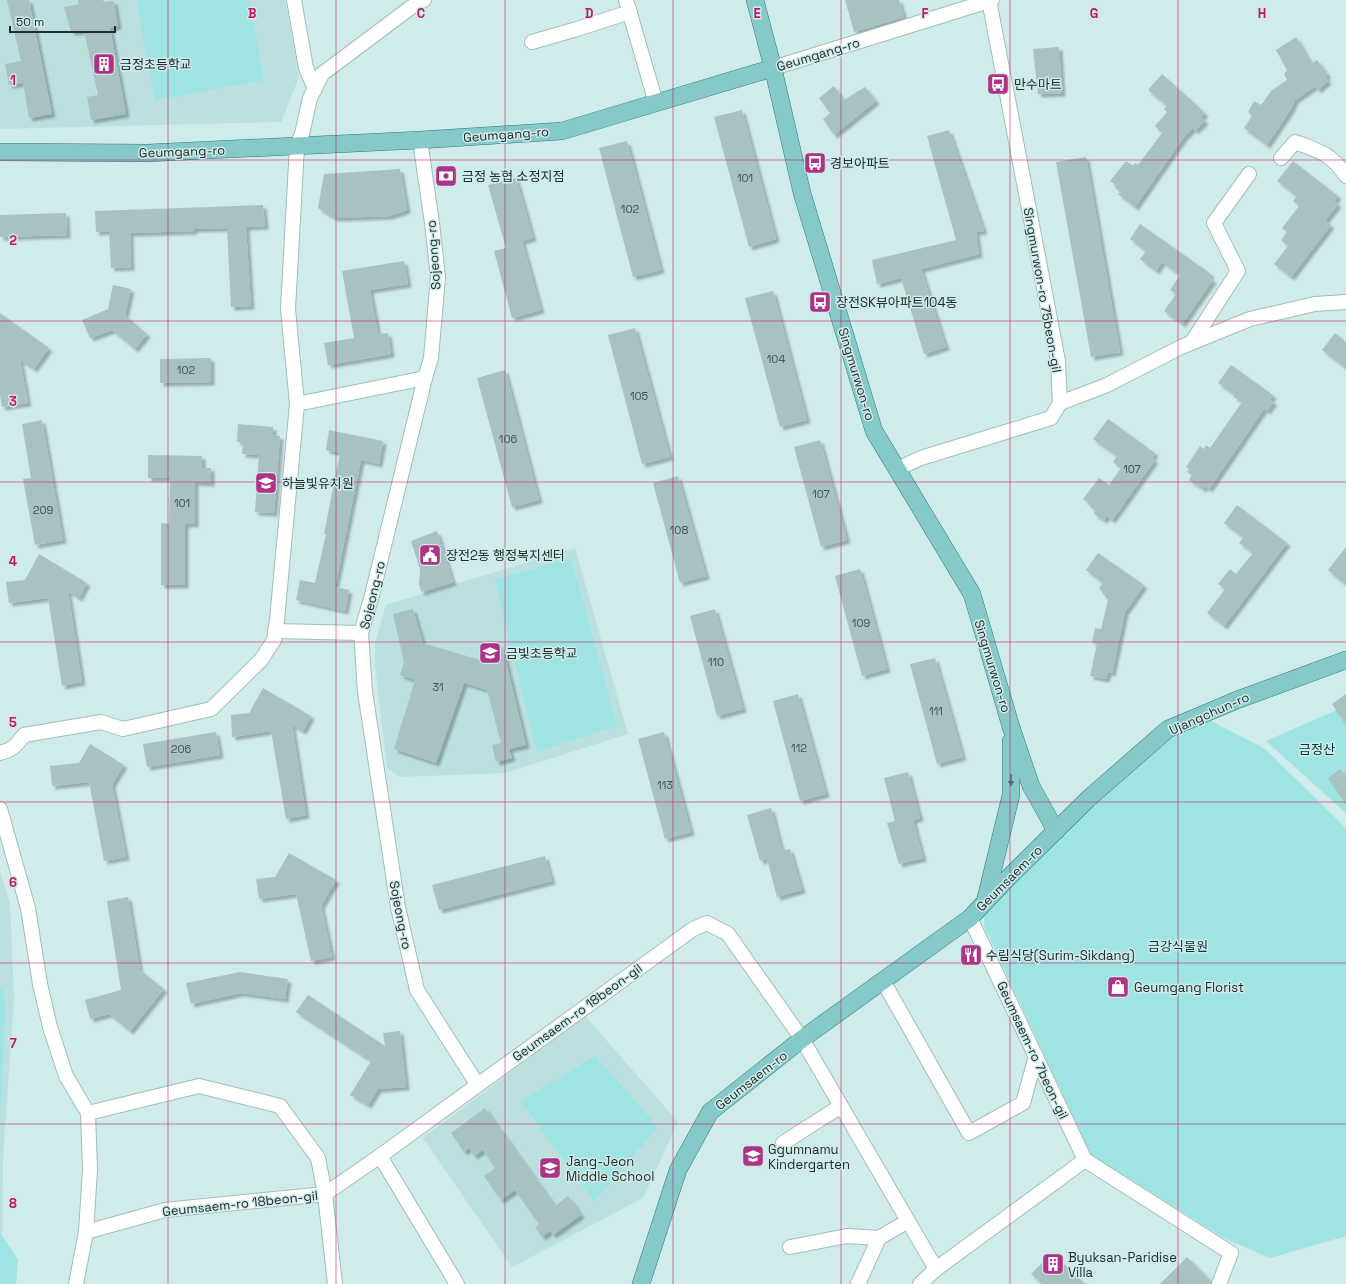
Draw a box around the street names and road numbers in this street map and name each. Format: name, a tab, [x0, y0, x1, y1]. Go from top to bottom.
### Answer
street label: Geumgang-ro	[774, 34, 862, 75]
street label: Geumgang-ro	[462, 123, 550, 146]
street label: Geumgang-ro	[139, 142, 225, 161]
street label: Singmurwon-ro 75beon-gil	[1020, 206, 1065, 374]
street label: Sojeong-ro	[423, 220, 444, 290]
street label: Singmurwon-ro	[834, 326, 879, 423]
street label: Sojeong-ro	[356, 559, 389, 631]
street label: Singmurwon-ro	[970, 618, 1015, 715]
street label: Ujangchun-ro	[1167, 688, 1252, 739]
street label: Geumsaem-ro	[973, 842, 1046, 915]
street label: Sojeong-ro	[385, 879, 416, 951]
street label: Geumsaem-ro 18beon-gil	[509, 960, 646, 1065]
street label: Geumsaem-ro 7beon-gil	[993, 978, 1072, 1122]
street label: Geumsaem-ro	[712, 1047, 791, 1114]
street label: Geumsaem-ro 18beon-gil	[161, 1187, 319, 1220]

